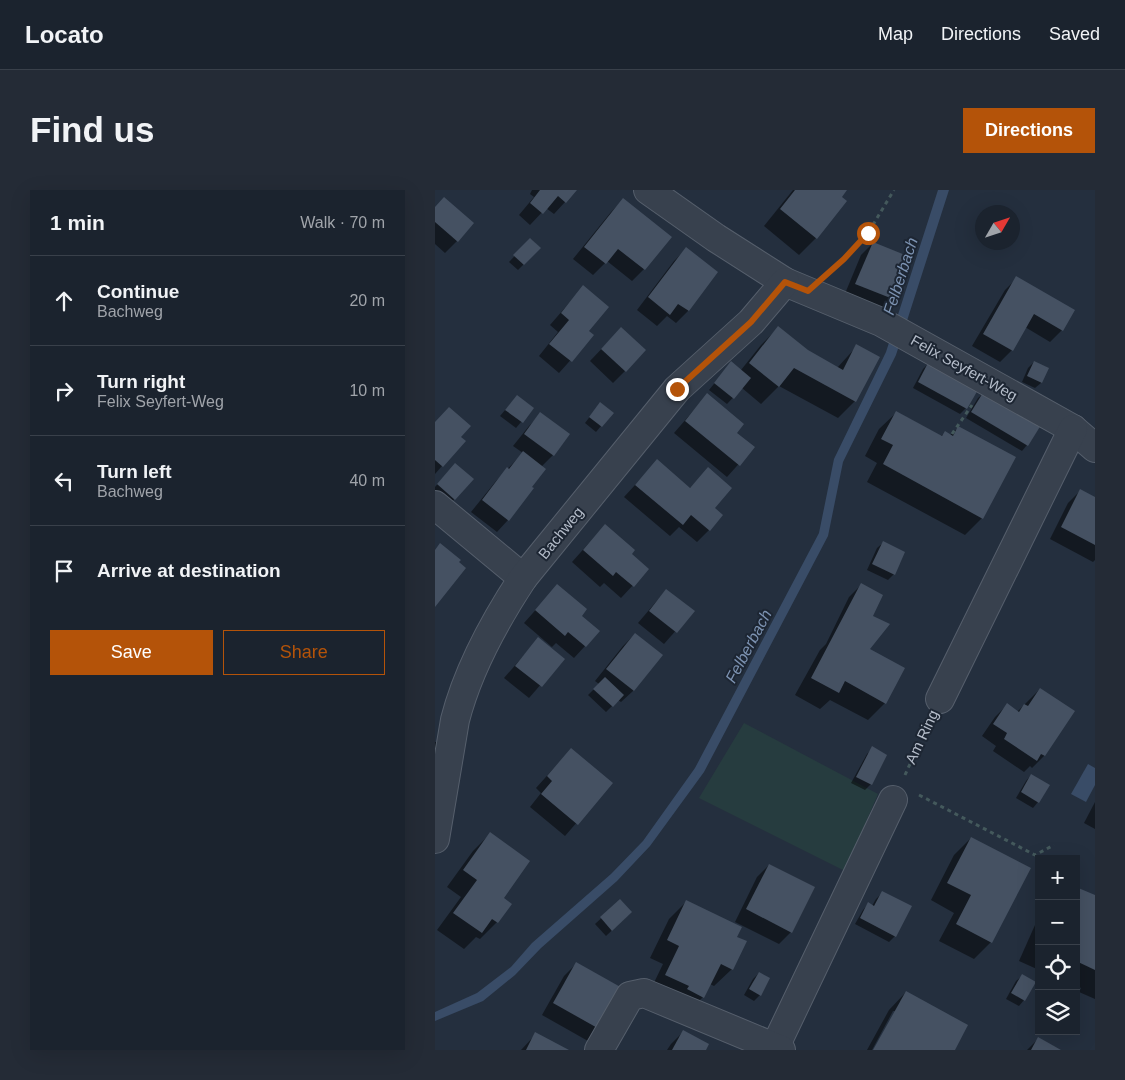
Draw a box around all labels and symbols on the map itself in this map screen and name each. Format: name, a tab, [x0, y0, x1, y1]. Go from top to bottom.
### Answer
north arrow	[975, 205, 1020, 250]
route start	[857, 222, 880, 245]
water label: Felberbach	[880, 235, 921, 317]
street label: Felix Seyfert-Weg	[908, 331, 1020, 404]
route end	[666, 378, 689, 401]
street label: Bachweg	[535, 503, 587, 562]
water label: Felberbach	[722, 607, 775, 686]
street label: Am Ring	[902, 707, 941, 766]

